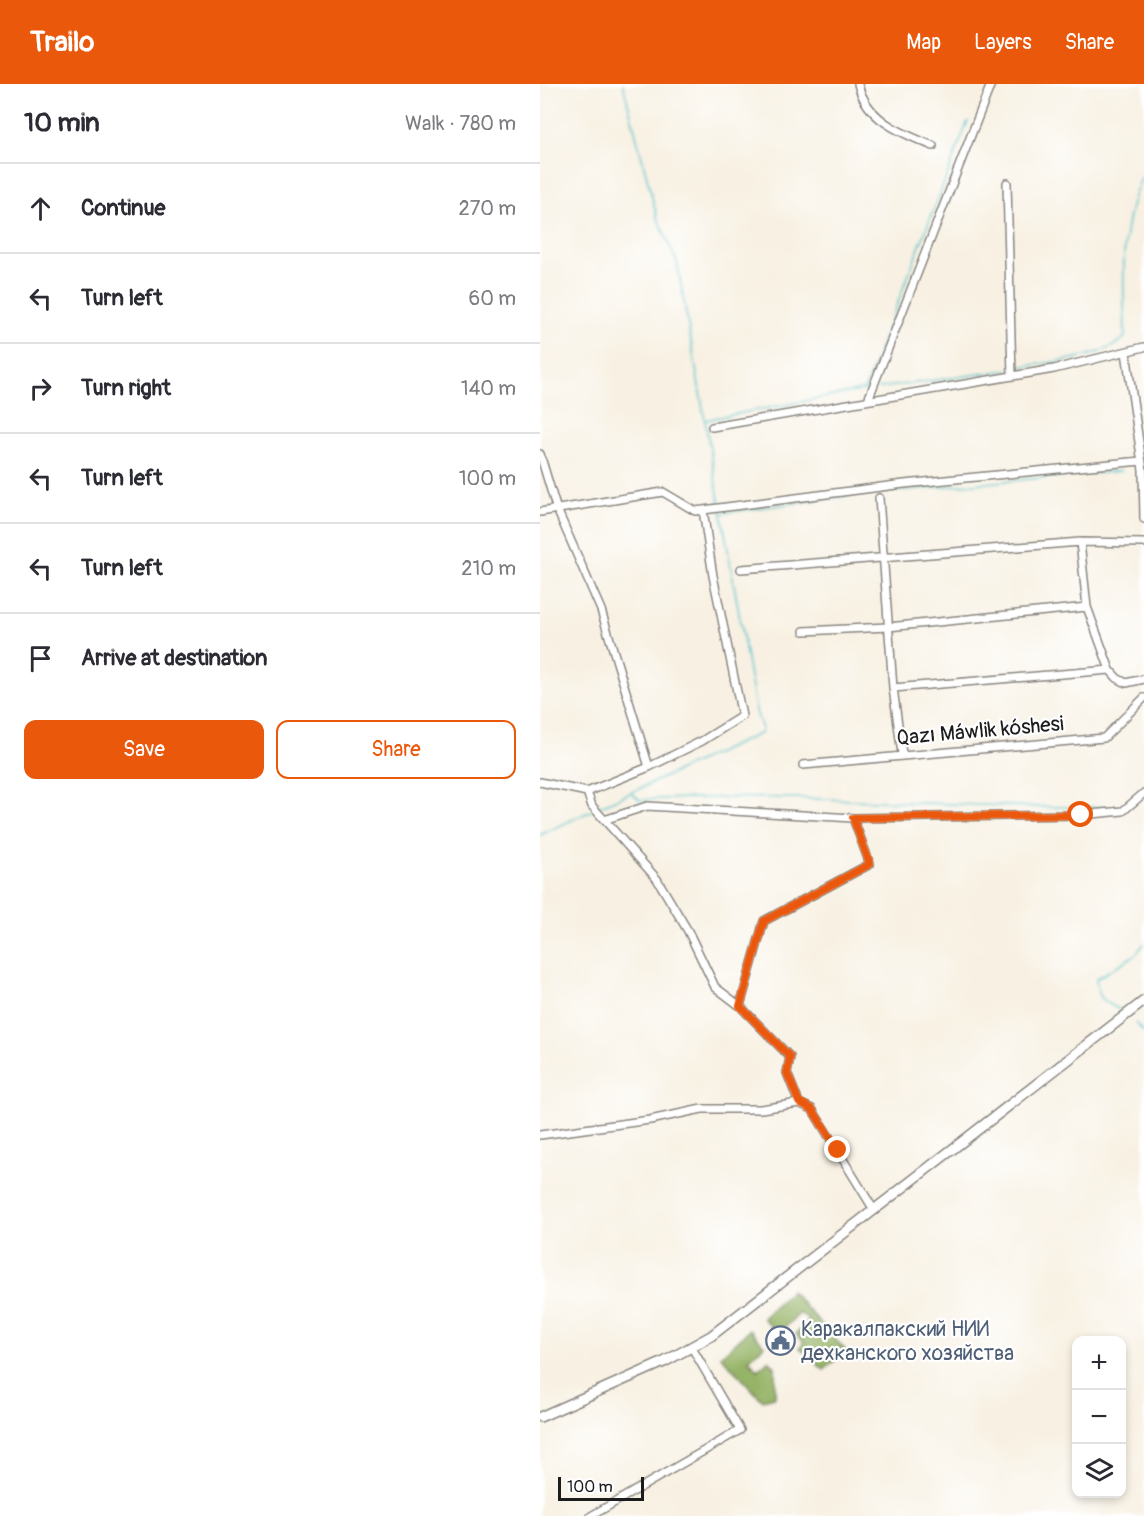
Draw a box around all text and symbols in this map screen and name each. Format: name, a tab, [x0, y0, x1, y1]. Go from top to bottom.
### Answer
text: Trailo	[30, 25, 94, 60]
text: Map	[906, 29, 941, 56]
text: Layers	[974, 29, 1032, 56]
text: Share	[1065, 29, 1114, 56]
text: 10 min	[24, 107, 100, 139]
text: Walk · 780 m	[405, 111, 516, 136]
icon: ahead	[24, 192, 57, 225]
text: Continue	[81, 194, 165, 222]
text: 270 m	[458, 196, 516, 221]
icon: left	[24, 282, 57, 315]
text: Turn left	[81, 284, 163, 312]
text: 60 m	[469, 286, 516, 311]
icon: right	[24, 372, 57, 405]
text: Turn right	[81, 374, 171, 402]
text: 140 m	[461, 376, 516, 401]
icon: left	[24, 462, 57, 495]
text: Turn left	[81, 464, 163, 492]
text: 100 m	[459, 466, 516, 491]
icon: left	[24, 552, 57, 585]
text: Turn left	[81, 554, 163, 582]
text: 210 m	[461, 556, 516, 581]
icon: arrive	[24, 642, 57, 675]
text: Arrive at destination	[81, 644, 267, 672]
street label: Qazı Máwlik kóshesi	[895, 710, 1065, 752]
button: Save	[24, 720, 264, 779]
button: Share	[276, 720, 516, 779]
route start	[1067, 801, 1093, 827]
route end	[824, 1136, 850, 1162]
place label: Каракалпакский НИИ дехканского хозяйства	[801, 1316, 1014, 1367]
public building icon: Каракалпакский НИИ дехканского хозяйства	[764, 1325, 796, 1357]
map controls	[1072, 1336, 1126, 1498]
button: +	[1072, 1336, 1126, 1390]
button: −	[1072, 1390, 1126, 1444]
button: layers	[1072, 1444, 1126, 1498]
scale bar	[558, 1474, 644, 1502]
text: 100 m	[567, 1477, 613, 1497]

